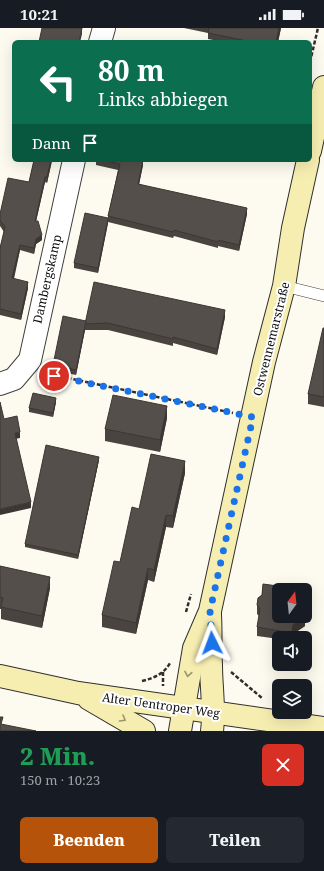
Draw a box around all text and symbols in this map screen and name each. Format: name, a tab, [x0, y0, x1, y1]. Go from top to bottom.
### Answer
text: 10:21	[20, 4, 58, 24]
text: 80 m	[98, 51, 165, 89]
icon: left	[32, 56, 84, 108]
text: Links abbiegen	[98, 87, 228, 111]
icon: arrive	[79, 132, 101, 154]
text: Dann	[32, 133, 71, 153]
street label: Dambergskamp	[29, 233, 65, 325]
street label: Ostwennemarstraße	[249, 280, 293, 398]
pin	[37, 359, 71, 393]
icon: arrive	[43, 365, 65, 387]
north arrow	[272, 583, 312, 623]
map controls	[272, 583, 312, 719]
position arrow	[191, 622, 233, 664]
button: sound	[272, 631, 312, 671]
one-way arrow	[185, 671, 193, 677]
button: layers	[272, 679, 312, 719]
street label: Alter Uentroper Weg	[101, 688, 221, 722]
one-way arrow	[119, 714, 126, 721]
text: 2 Min.	[20, 739, 95, 772]
button: close	[262, 744, 304, 786]
text: 150 m · 10:23	[20, 771, 100, 789]
button: Beenden	[20, 817, 158, 863]
button: Teilen	[166, 817, 304, 863]

